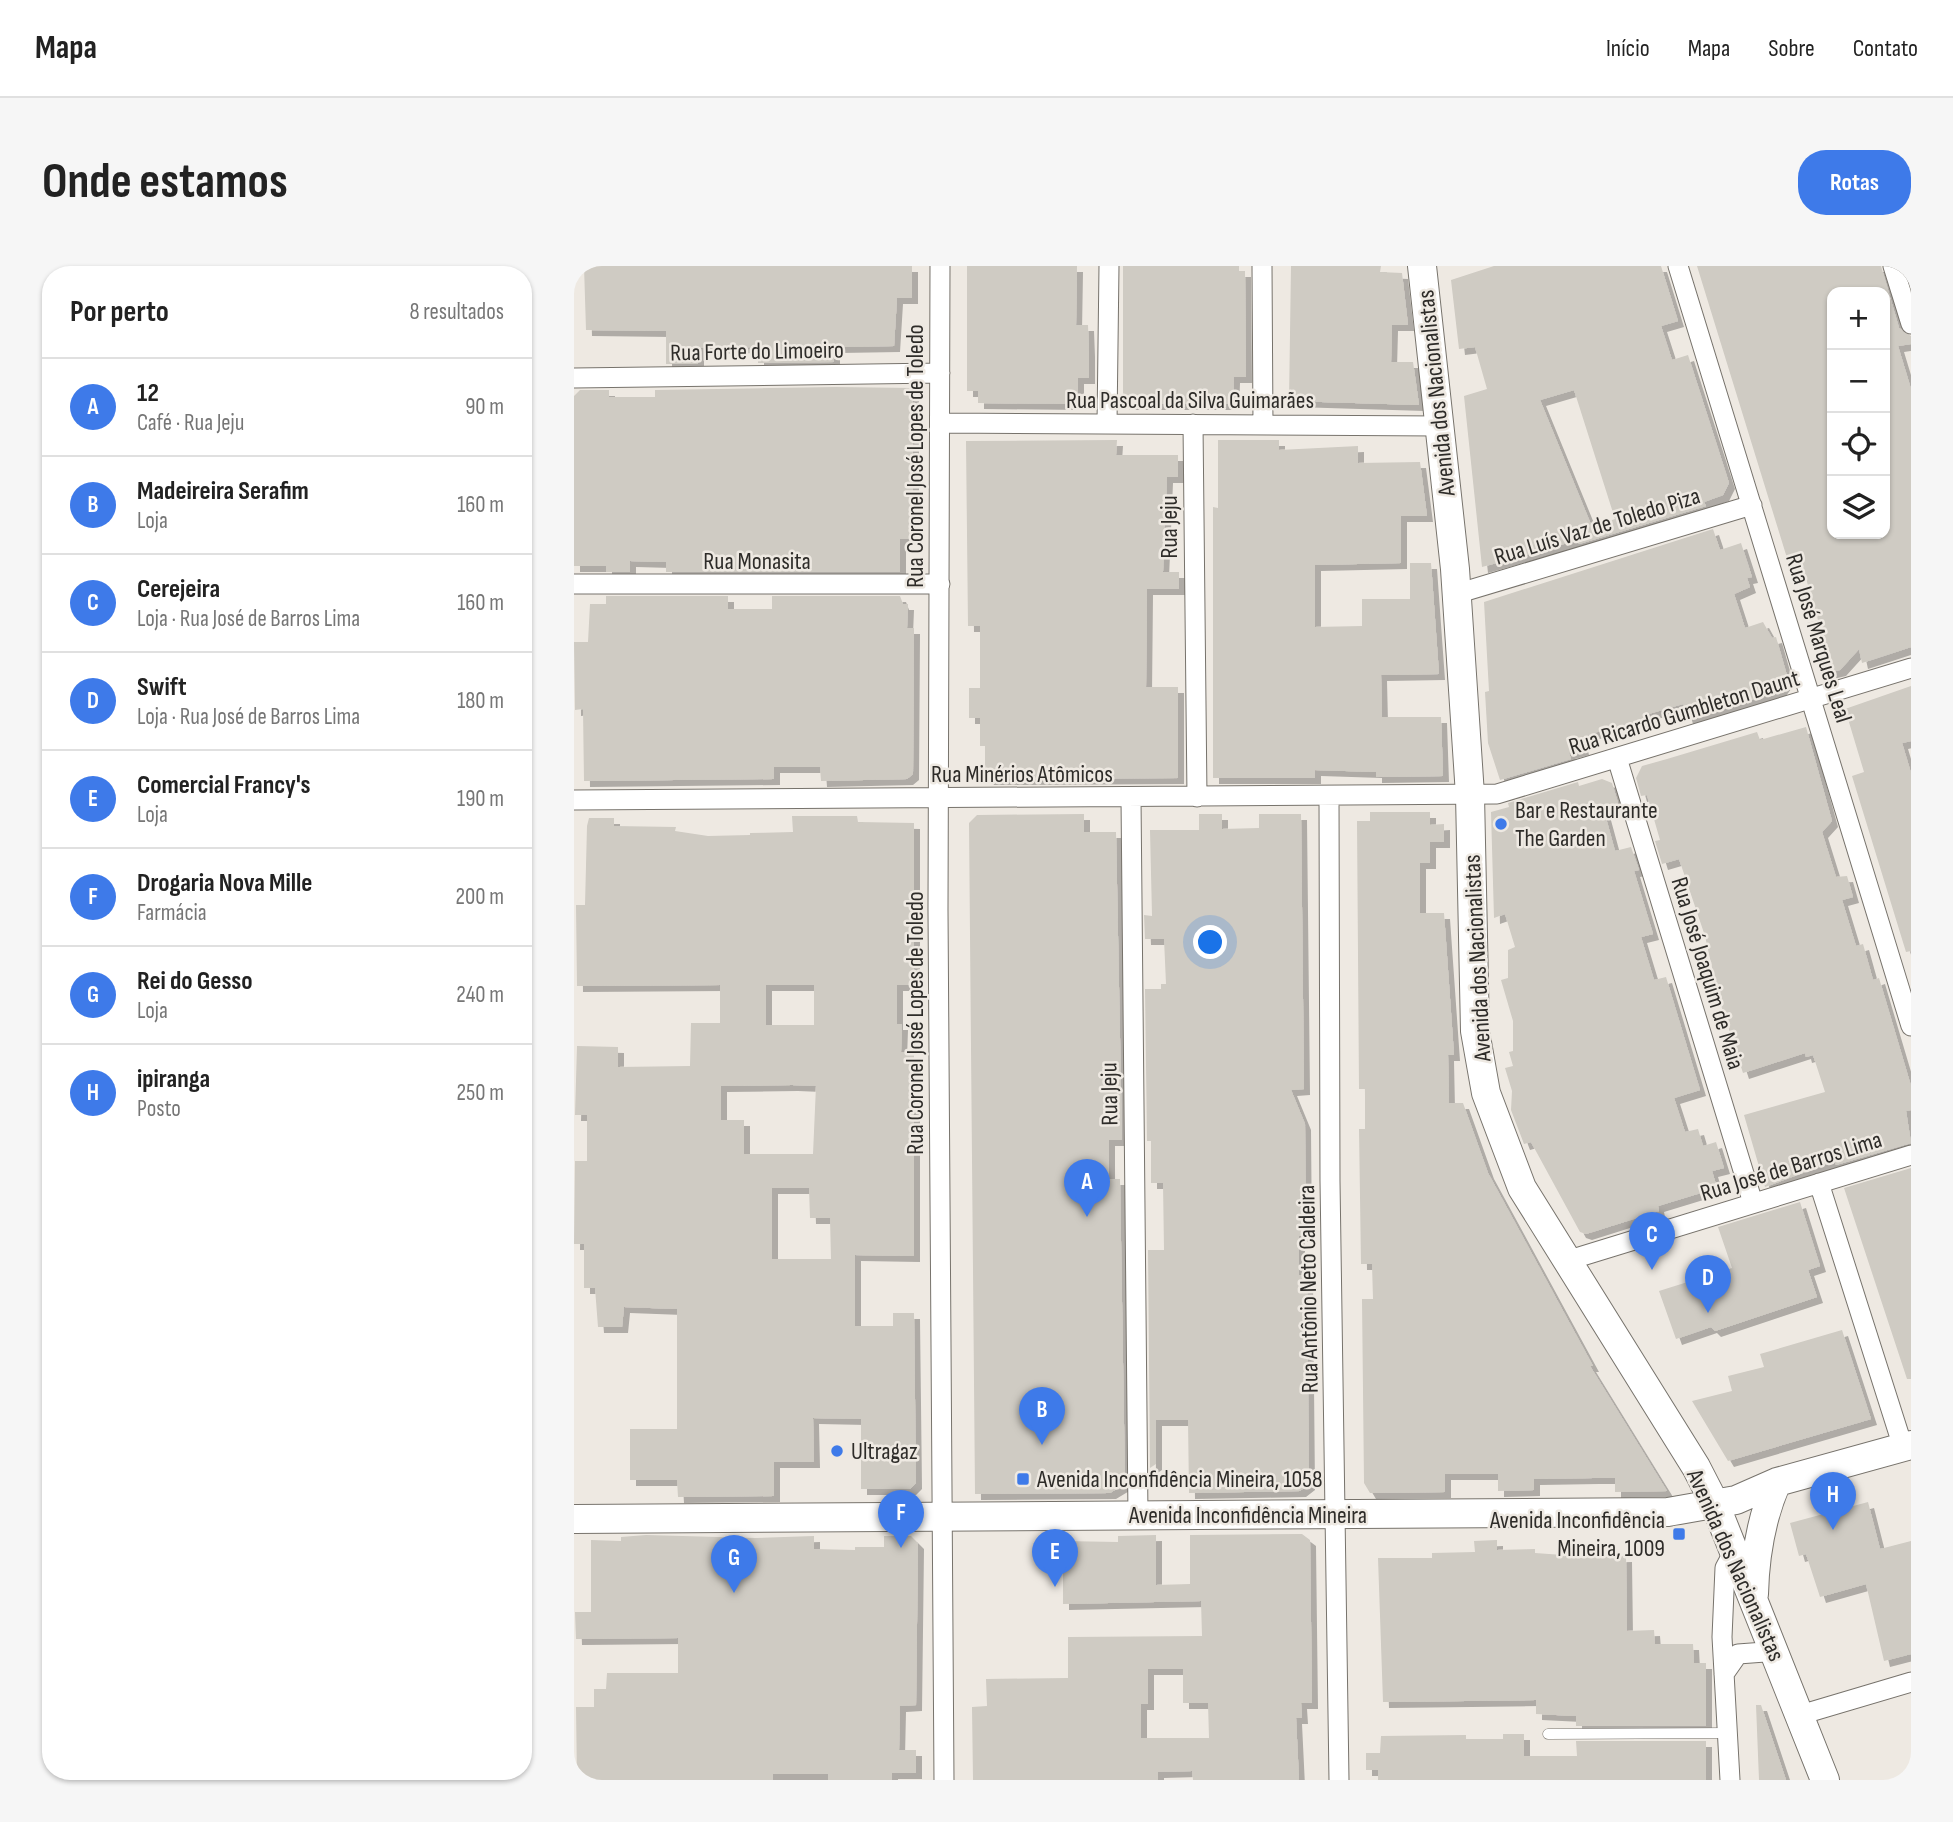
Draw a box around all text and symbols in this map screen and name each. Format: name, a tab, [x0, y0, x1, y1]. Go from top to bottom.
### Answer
text: Mapa	[35, 28, 97, 68]
text: Início	[1606, 34, 1650, 63]
text: Mapa	[1688, 34, 1730, 63]
text: Sobre	[1768, 34, 1815, 63]
text: Contato	[1853, 34, 1918, 63]
button: Rotas	[1798, 150, 1911, 215]
text: Onde estamos	[42, 153, 288, 212]
map controls	[1827, 287, 1890, 539]
button: +	[1827, 287, 1890, 350]
street label: Avenida dos Nacionalistas	[1411, 288, 1462, 498]
text: Por perto	[70, 294, 169, 330]
text: 8 resultados	[409, 298, 504, 326]
street label: Rua Coronel José Lopes de Toledo	[901, 324, 930, 588]
street label: Rua Forte do Limoeiro	[670, 335, 844, 368]
button: −	[1827, 350, 1890, 413]
text: 12	[137, 378, 159, 409]
street label: Rua Pascoal da Silva Guimarães	[1066, 386, 1314, 415]
text: A	[88, 393, 98, 421]
text: 90 m	[465, 393, 504, 421]
text: Café · Rua Jeju	[137, 409, 244, 437]
button: locate	[1827, 413, 1890, 476]
text: Madeireira Serafim	[137, 476, 309, 507]
button: layers	[1827, 476, 1890, 539]
street label: Rua Luís Vaz de Toledo Piza	[1491, 481, 1704, 572]
text: B	[88, 491, 98, 519]
text: 160 m	[457, 491, 504, 519]
street label: Rua Jeju	[1155, 495, 1184, 559]
text: Loja	[137, 507, 168, 535]
street label: Rua Monasita	[703, 547, 811, 576]
street label: Rua José Marques Leal	[1779, 550, 1858, 726]
text: Cerejeira	[137, 574, 220, 605]
text: C	[87, 589, 99, 617]
text: 160 m	[457, 589, 504, 617]
text: Loja · Rua José de Barros Lima	[137, 605, 360, 633]
street label: Rua Ricardo Gumbleton Daunt	[1565, 664, 1803, 761]
text: Swift	[137, 672, 187, 703]
text: D	[87, 687, 99, 715]
text: 180 m	[457, 687, 504, 715]
text: Loja · Rua José de Barros Lima	[137, 703, 360, 731]
street label: Rua Minérios Atômicos	[931, 760, 1113, 789]
text: Comercial Francy's	[137, 770, 311, 801]
text: E	[88, 785, 98, 813]
text: 190 m	[457, 785, 504, 813]
place label: Bar e Restaurante The Garden	[1515, 796, 1658, 853]
text: Loja	[137, 801, 168, 829]
marker: Bar e Restaurante The Garden	[1493, 816, 1509, 832]
street label: Avenida dos Nacionalistas	[1458, 854, 1497, 1063]
text: Drogaria Nova Mille	[137, 868, 312, 899]
street label: Rua José Joaquim de Maia	[1664, 873, 1751, 1073]
text: F	[88, 883, 98, 911]
text: 200 m	[456, 883, 504, 911]
street label: Rua Coronel José Lopes de Toledo	[901, 891, 930, 1155]
text: Farmácia	[137, 899, 207, 927]
your location	[1193, 925, 1227, 959]
text: Rei do Gesso	[137, 966, 252, 997]
text: G	[87, 981, 99, 1009]
text: 240 m	[456, 981, 504, 1009]
text: Loja	[137, 997, 168, 1025]
street label: Rua Jeju	[1094, 1062, 1125, 1126]
text: ipiranga	[137, 1064, 210, 1095]
text: H	[87, 1079, 99, 1107]
text: 250 m	[457, 1079, 504, 1107]
text: Posto	[137, 1095, 181, 1123]
street label: Rua José de Barros Lima	[1697, 1125, 1885, 1208]
pin: A	[1064, 1159, 1110, 1217]
street label: Rua Antônio Neto Caldeira	[1292, 1185, 1325, 1393]
pin: C	[1629, 1212, 1675, 1270]
pin: D	[1685, 1255, 1731, 1313]
pin: B	[1019, 1387, 1065, 1445]
place label: Ultragaz	[851, 1437, 918, 1466]
marker: Ultragaz	[829, 1443, 845, 1459]
street label: Avenida dos Nacionalistas	[1680, 1464, 1791, 1666]
place label: Avenida Inconfidência Mineira, 1058	[1036, 1465, 1322, 1494]
marker: Avenida Inconfidência Mineira, 1058	[1015, 1471, 1031, 1487]
pin: H	[1810, 1472, 1856, 1530]
pin: F	[878, 1490, 924, 1548]
street label: Avenida Inconfidência Mineira	[1128, 1501, 1367, 1530]
place label: Avenida Inconfidência Mineira, 1009	[1489, 1506, 1665, 1563]
marker: Avenida Inconfidência Mineira, 1009	[1671, 1526, 1687, 1542]
pin: E	[1032, 1529, 1078, 1587]
pin: G	[711, 1535, 757, 1593]

